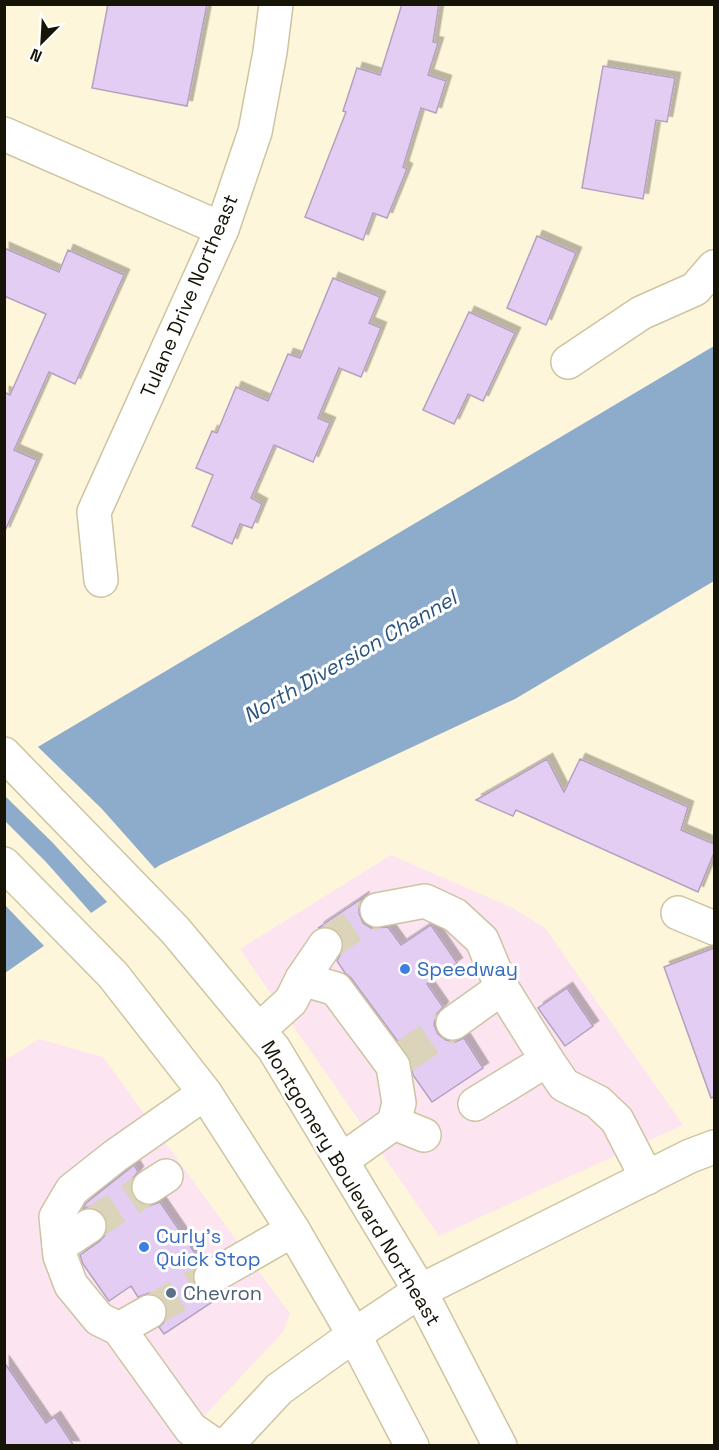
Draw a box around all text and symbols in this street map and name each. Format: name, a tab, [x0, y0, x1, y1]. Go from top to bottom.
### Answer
north arrow	[12, 12, 72, 72]
text: N	[27, 43, 45, 67]
street label: Tulane Drive Northeast	[134, 190, 244, 402]
water label: North Diversion Channel	[238, 583, 464, 729]
place label: Speedway	[417, 956, 518, 982]
marker: Speedway	[398, 962, 412, 976]
street label: Montgomery Boulevard Northeast	[255, 1036, 447, 1330]
place label: Curly's Quick Stop	[156, 1223, 261, 1272]
marker: Curly's Quick Stop	[137, 1240, 151, 1254]
place label: Chevron	[183, 1280, 262, 1306]
marker: Chevron	[164, 1286, 178, 1300]

